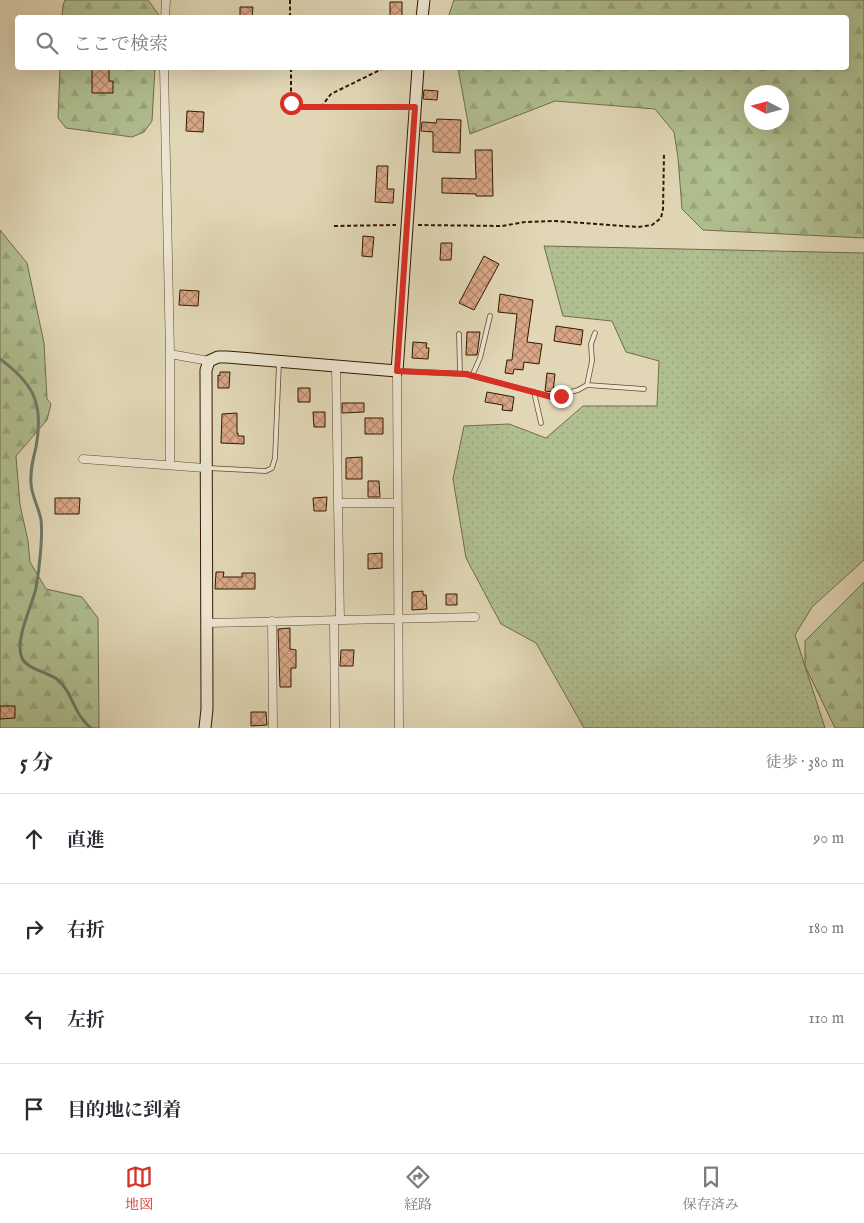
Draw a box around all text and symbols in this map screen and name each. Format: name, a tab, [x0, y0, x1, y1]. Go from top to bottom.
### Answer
search box	[15, 15, 849, 70]
icon: search	[33, 29, 61, 57]
text: ここで検索	[73, 33, 168, 57]
north arrow	[744, 85, 789, 130]
route start	[280, 92, 303, 115]
route end	[550, 385, 573, 408]
text: 5 分	[20, 750, 53, 777]
text: 徒歩 · 380 m	[766, 753, 844, 773]
icon: ahead	[20, 825, 48, 853]
text: 直進	[67, 829, 105, 853]
text: 90 m	[813, 829, 844, 849]
icon: right	[20, 915, 48, 943]
text: 右折	[67, 919, 105, 943]
text: 180 m	[808, 919, 844, 939]
icon: left	[20, 1005, 48, 1033]
text: 左折	[67, 1009, 105, 1033]
text: 110 m	[808, 1009, 844, 1029]
icon: arrive	[20, 1095, 48, 1123]
text: 目的地に到着	[67, 1099, 181, 1123]
tab: 地図	[125, 1163, 153, 1214]
tab: 経路	[404, 1163, 432, 1214]
tab: 保存済み	[683, 1163, 739, 1214]

